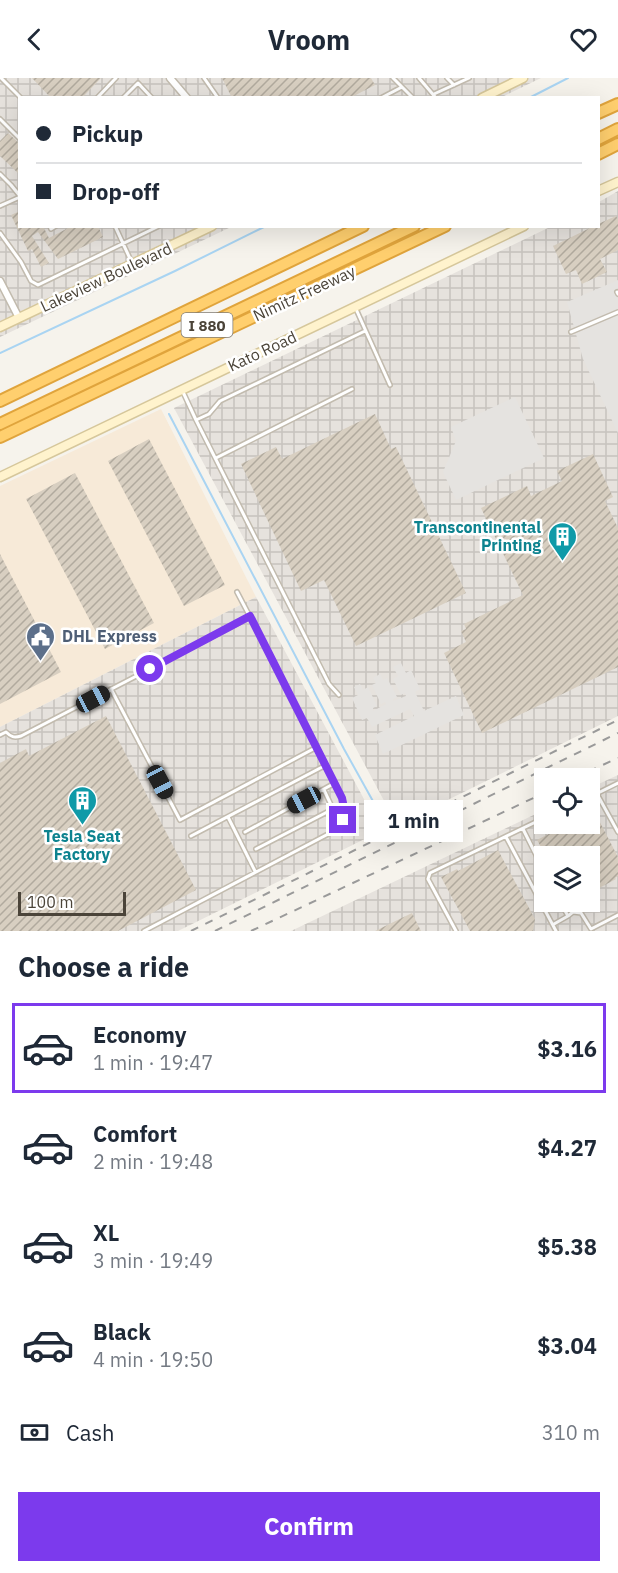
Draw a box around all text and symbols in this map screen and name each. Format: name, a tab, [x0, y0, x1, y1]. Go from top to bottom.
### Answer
text: Vroom	[268, 22, 350, 57]
icon: back	[18, 23, 51, 56]
icon: heart	[567, 23, 600, 56]
text: Pickup	[72, 119, 143, 148]
text: Drop-off	[72, 177, 159, 206]
street label: Lakeview Boulevard	[37, 238, 175, 316]
street label: Nimitz Freeway	[250, 261, 358, 325]
road number: I 880	[182, 313, 232, 337]
street label: Kato Road	[224, 326, 300, 376]
place label: Transcontinental Printing	[414, 517, 541, 555]
building icon: Transcontinental Printing	[546, 520, 578, 562]
public building icon: DHL Express	[25, 620, 57, 662]
place label: DHL Express	[62, 626, 157, 646]
route start	[136, 655, 163, 682]
car	[73, 683, 113, 715]
car	[144, 762, 176, 802]
map controls	[534, 768, 600, 912]
button: locate	[534, 768, 600, 834]
building icon: Tesla Seat Factory	[66, 784, 98, 826]
car	[284, 784, 324, 816]
callout: 1 min	[364, 799, 463, 841]
route end	[329, 806, 356, 833]
text: 1 min	[387, 807, 440, 834]
place label: Tesla Seat Factory	[43, 826, 121, 864]
button: layers	[534, 846, 600, 912]
scale bar	[18, 889, 126, 917]
text: 100 m	[27, 892, 74, 912]
text: Choose a ride	[18, 949, 189, 984]
text: Economy	[93, 1020, 187, 1049]
icon: car	[21, 1021, 75, 1075]
text: $3.16	[537, 1034, 597, 1063]
text: 1 min · 19:47	[93, 1049, 213, 1076]
text: Comfort	[93, 1119, 177, 1148]
icon: car	[21, 1120, 75, 1174]
text: $4.27	[537, 1133, 597, 1162]
text: 2 min · 19:48	[93, 1148, 213, 1175]
text: XL	[93, 1218, 119, 1247]
icon: car	[21, 1219, 75, 1273]
text: $5.38	[537, 1232, 597, 1261]
text: 3 min · 19:49	[93, 1247, 213, 1274]
text: Black	[93, 1317, 151, 1346]
icon: car	[21, 1318, 75, 1372]
text: $3.04	[537, 1331, 597, 1360]
text: 4 min · 19:50	[93, 1346, 213, 1373]
icon: cash	[18, 1416, 51, 1449]
text: Cash	[66, 1418, 115, 1447]
text: 310 m	[542, 1419, 600, 1446]
button: Confirm	[18, 1492, 600, 1561]

